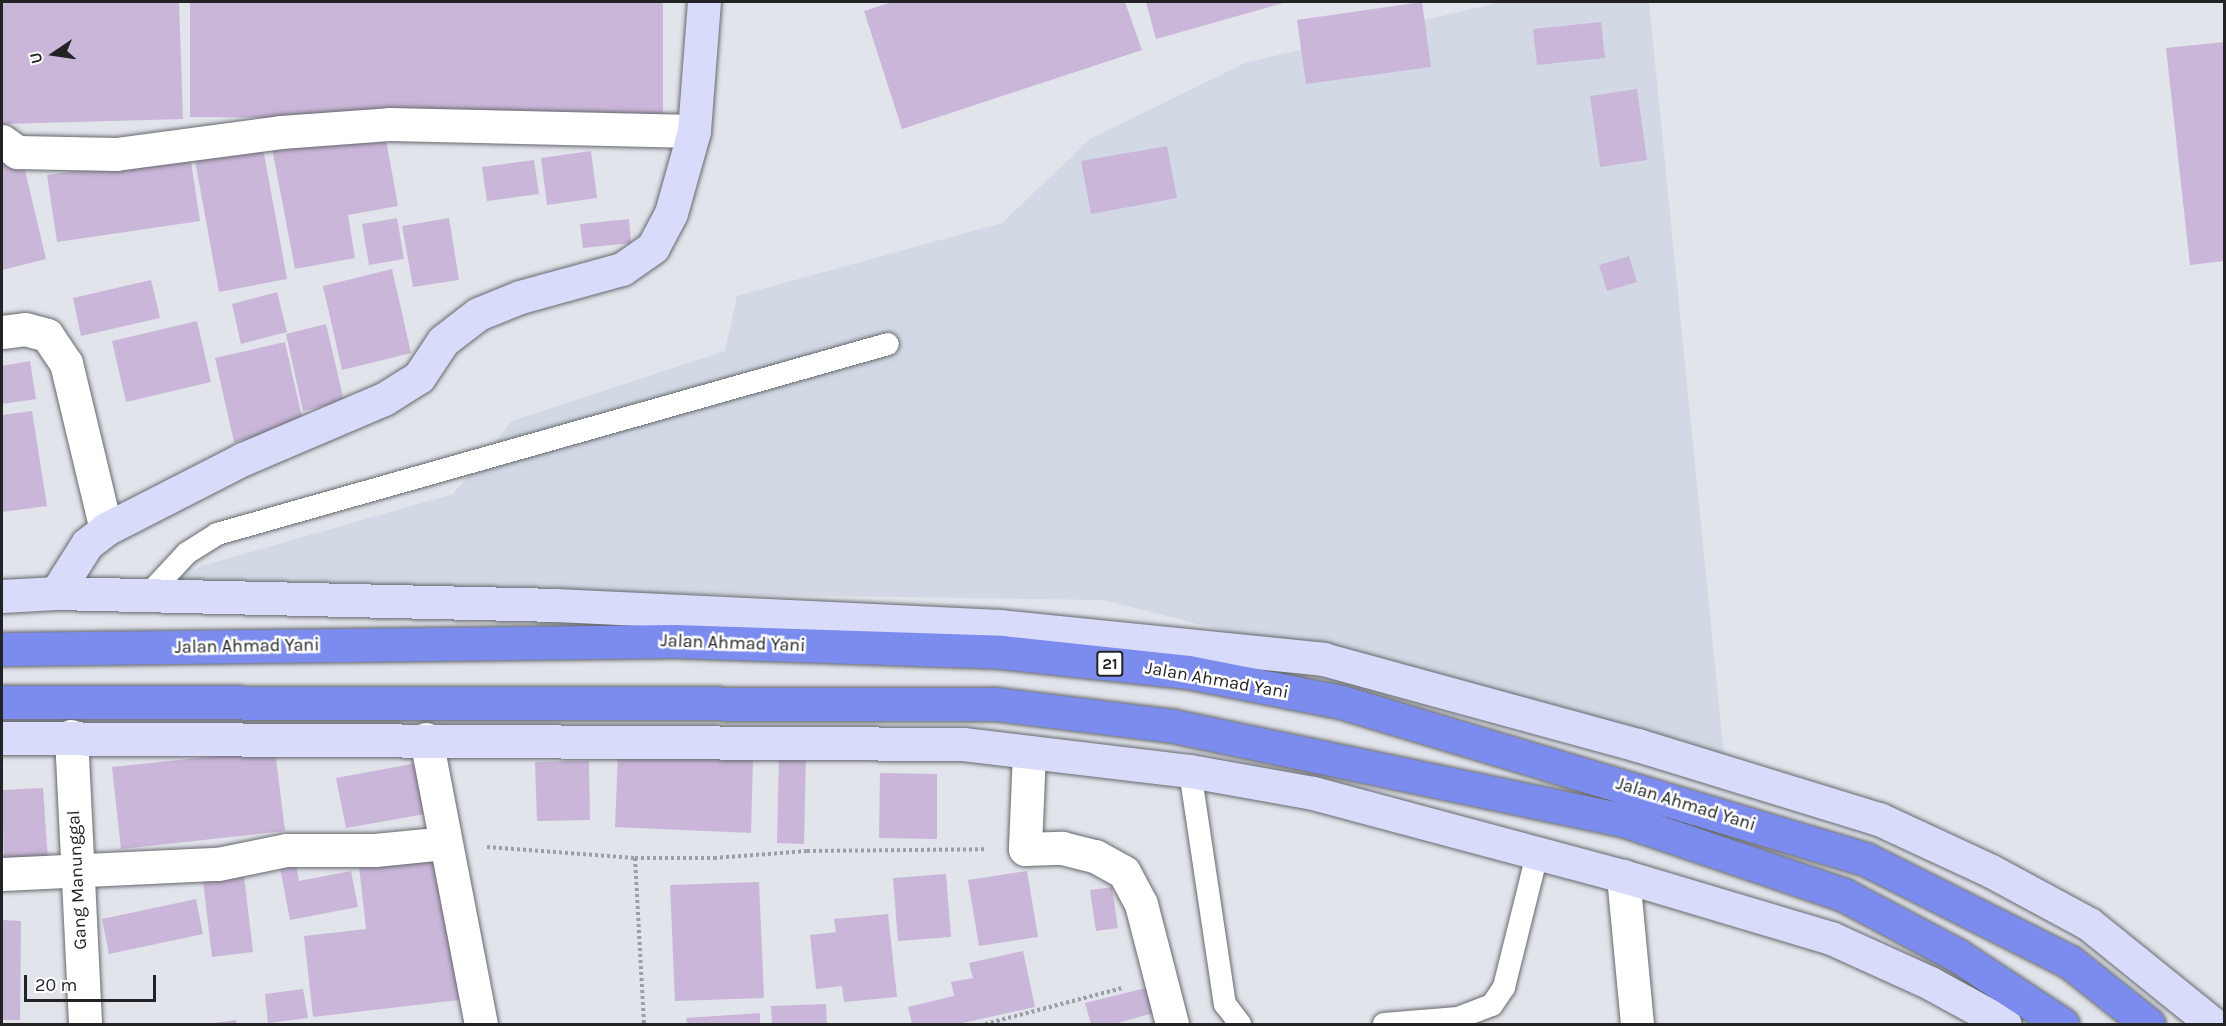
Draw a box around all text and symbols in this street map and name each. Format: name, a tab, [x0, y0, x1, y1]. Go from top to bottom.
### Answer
north arrow	[24, 24, 84, 84]
text: U	[25, 51, 46, 66]
street label: Jalan Ahmad Yani	[660, 630, 806, 656]
street label: Jalan Ahmad Yani	[174, 634, 320, 658]
road number: 21	[1095, 651, 1125, 677]
street label: Jalan Ahmad Yani	[1144, 657, 1290, 703]
street label: Jalan Ahmad Yani	[1613, 772, 1759, 836]
street label: Gang Manunggal	[63, 810, 91, 950]
scale bar	[27, 963, 159, 1001]
text: 20 m	[35, 974, 77, 996]

